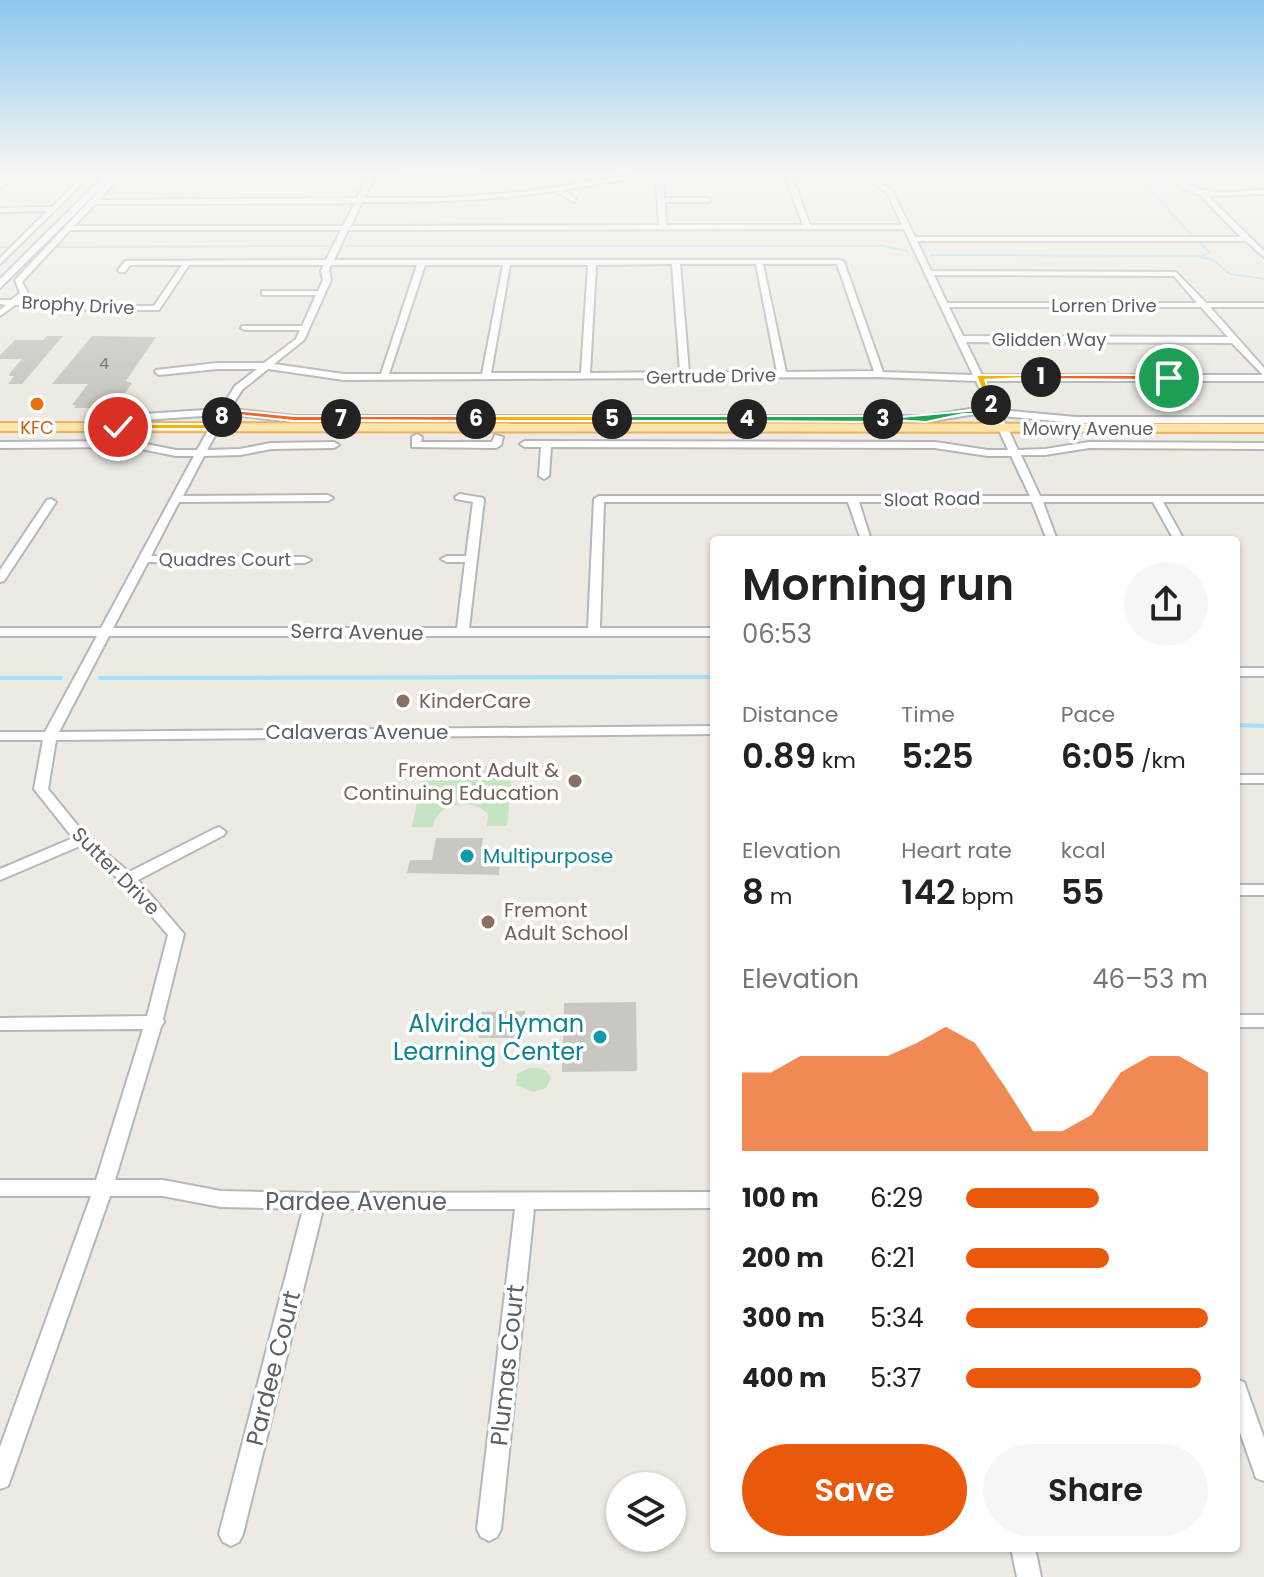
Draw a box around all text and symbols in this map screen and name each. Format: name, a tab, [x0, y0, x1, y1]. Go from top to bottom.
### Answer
street label: Brophy Drive	[21, 290, 135, 320]
street label: Lorren Drive	[1051, 293, 1157, 318]
street label: Glidden Way	[992, 327, 1106, 352]
pin	[1135, 344, 1203, 412]
house number: 4	[99, 352, 109, 375]
icon: arrive	[1147, 356, 1191, 400]
pin: 1	[1021, 357, 1061, 397]
text: 1	[1037, 361, 1045, 392]
street label: Gertrude Drive	[646, 362, 776, 390]
pin: 2	[971, 385, 1011, 425]
text: 2	[985, 389, 997, 420]
pin	[84, 393, 152, 461]
marker: KFC	[28, 395, 46, 413]
pin: 8	[202, 397, 242, 437]
pin: 7	[321, 399, 361, 439]
pin: 6	[456, 399, 496, 439]
pin: 5	[592, 399, 632, 439]
pin: 4	[727, 399, 767, 439]
pin: 3	[863, 399, 903, 439]
text: 8	[215, 401, 229, 432]
text: 7	[335, 403, 347, 434]
text: 6	[469, 403, 483, 434]
text: 5	[605, 403, 619, 434]
text: 4	[740, 403, 754, 434]
text: 3	[876, 403, 890, 434]
icon: check	[96, 405, 140, 449]
place label: KFC	[20, 415, 54, 440]
street label: Mowry Avenue	[1022, 416, 1154, 441]
street label: Sloat Road	[883, 486, 981, 512]
street label: Quadres Court	[159, 547, 291, 572]
text: Morning run	[742, 554, 1014, 615]
button: share	[1124, 562, 1208, 646]
text: 06:53	[742, 616, 812, 652]
street label: Serra Avenue	[290, 617, 424, 647]
place label: KinderCare	[419, 687, 531, 715]
marker: KinderCare	[394, 692, 412, 710]
text: Distance	[742, 699, 838, 730]
text: Time	[901, 699, 955, 730]
text: Pace	[1061, 699, 1115, 730]
street label: Calaveras Avenue	[266, 718, 448, 746]
text: 0.89	[742, 732, 816, 780]
text: 5:25	[901, 732, 974, 780]
text: 6:05	[1061, 732, 1135, 780]
text: km	[816, 745, 856, 776]
text: /km	[1135, 745, 1186, 776]
place label: Fremont Adult & Continuing Education	[344, 756, 559, 807]
marker: Fremont Adult & Continuing Education	[566, 772, 584, 790]
street label: Sutter Drive	[66, 821, 166, 921]
text: Elevation	[742, 835, 841, 866]
text: Heart rate	[901, 835, 1012, 866]
text: kcal	[1061, 835, 1106, 866]
place label: Multipurpose	[483, 842, 613, 870]
marker: Multipurpose	[458, 847, 476, 865]
text: 8	[742, 868, 764, 916]
text: 142	[901, 868, 956, 916]
text: 55	[1061, 868, 1104, 916]
text: m	[764, 881, 792, 912]
text: bpm	[956, 881, 1014, 912]
place label: Fremont Adult School	[504, 896, 629, 947]
marker: Fremont Adult School	[479, 913, 497, 931]
text: Elevation	[742, 961, 859, 997]
text: 46–53 m	[1092, 961, 1208, 997]
place label: Alvirda Hyman Learning Center	[393, 1007, 584, 1068]
marker: Alvirda Hyman Learning Center	[591, 1028, 609, 1046]
text: 100 m	[742, 1180, 819, 1216]
text: 6:29	[870, 1180, 923, 1216]
street label: Pardee Avenue	[265, 1185, 447, 1218]
text: 200 m	[742, 1240, 824, 1276]
text: 6:21	[870, 1240, 915, 1276]
street label: Plumas Court	[482, 1283, 532, 1447]
street label: Pardee Court	[238, 1287, 308, 1449]
text: 300 m	[742, 1300, 825, 1336]
text: 5:34	[870, 1300, 924, 1336]
text: 400 m	[742, 1360, 827, 1396]
text: 5:37	[870, 1360, 921, 1396]
button: Save	[742, 1444, 967, 1536]
button: Share	[983, 1444, 1208, 1536]
map controls	[606, 1472, 686, 1552]
button: layers	[606, 1472, 686, 1552]

